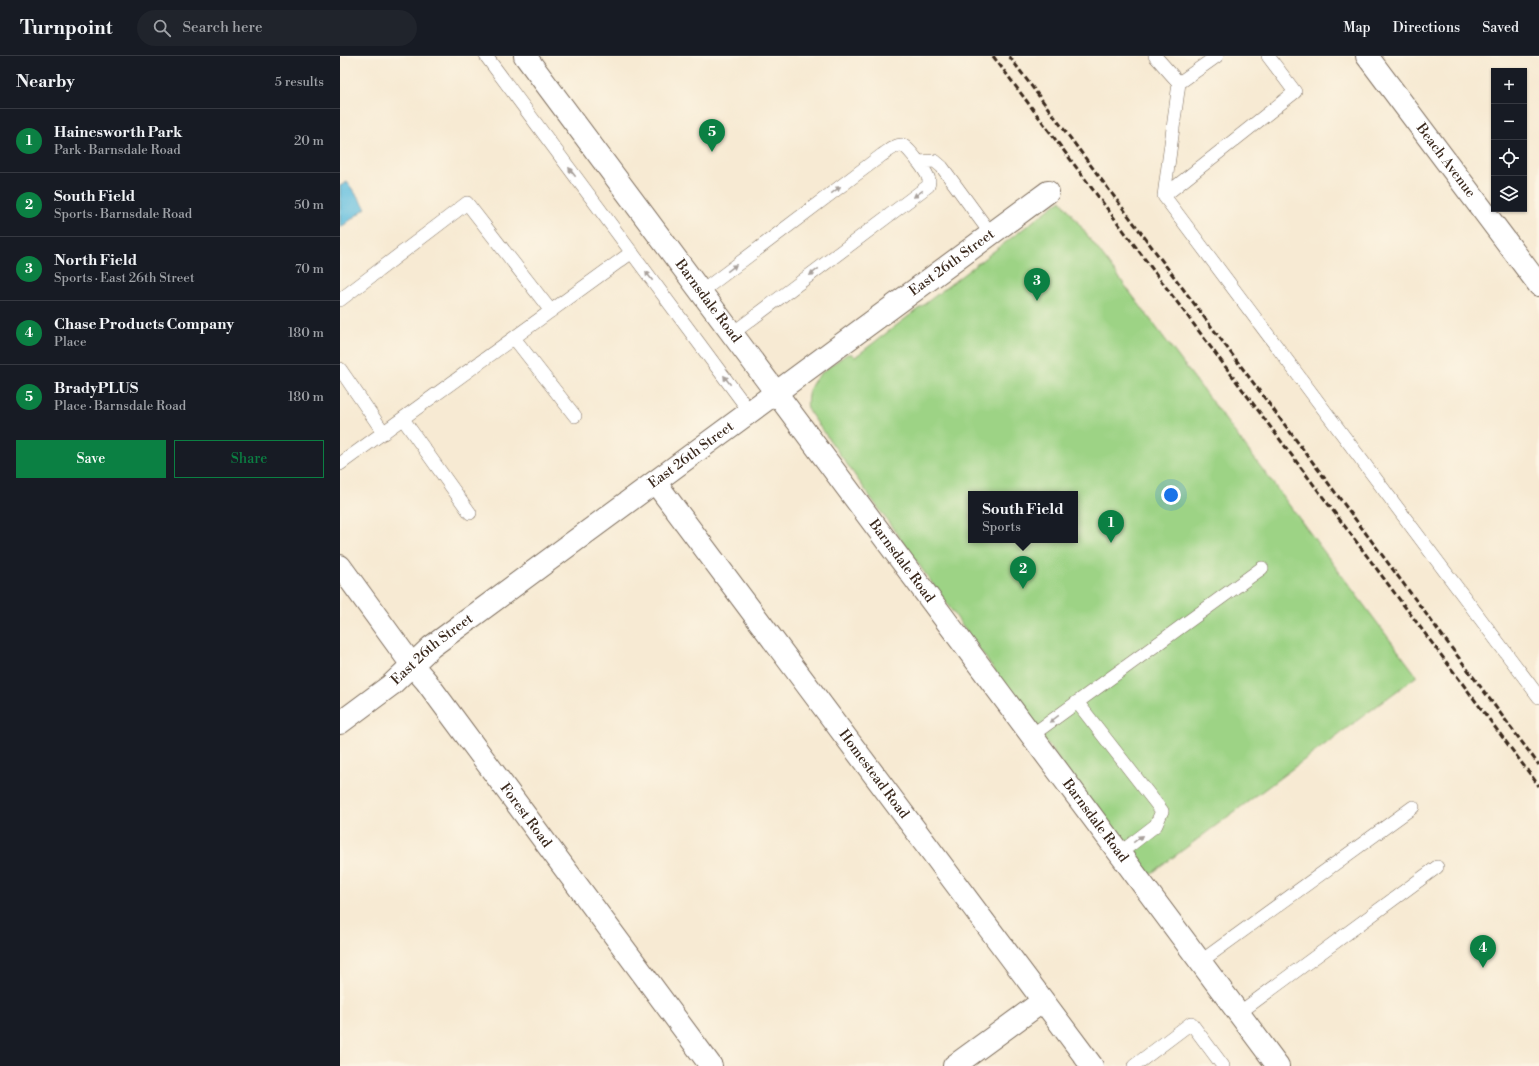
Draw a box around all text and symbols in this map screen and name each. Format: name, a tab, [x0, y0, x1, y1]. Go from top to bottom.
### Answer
search box	[137, 10, 417, 46]
text: Turnpoint	[20, 16, 113, 40]
icon: search	[151, 17, 173, 39]
text: Search here	[183, 18, 263, 37]
text: Map	[1343, 19, 1371, 37]
text: Directions	[1393, 19, 1460, 37]
text: Saved	[1482, 19, 1519, 37]
map controls	[1491, 68, 1527, 212]
button: +	[1491, 68, 1527, 104]
text: Nearby	[16, 71, 75, 93]
text: 5 results	[275, 74, 324, 90]
button: −	[1491, 104, 1527, 140]
pin: 5	[699, 119, 725, 152]
street label: Beach Avenue	[1411, 119, 1479, 202]
text: Hainesworth Park	[54, 123, 182, 142]
text: 1	[26, 133, 32, 149]
text: 20 m	[294, 133, 324, 149]
button: locate	[1491, 140, 1527, 176]
text: Park · Barnsdale Road	[54, 142, 181, 158]
one-way arrow	[568, 166, 576, 177]
button: layers	[1491, 176, 1527, 212]
one-way arrow	[831, 186, 841, 194]
text: South Field	[54, 187, 135, 206]
one-way arrow	[912, 190, 923, 198]
text: 2	[25, 197, 33, 213]
text: 50 m	[294, 197, 324, 213]
text: Sports · Barnsdale Road	[54, 206, 192, 222]
street label: East 26th Street	[906, 225, 998, 300]
text: North Field	[54, 251, 137, 270]
street label: Barnsdale Road	[670, 255, 745, 347]
text: 3	[25, 261, 33, 277]
text: 70 m	[295, 261, 324, 277]
one-way arrow	[727, 264, 738, 272]
one-way arrow	[809, 268, 819, 276]
pin: 3	[1024, 268, 1050, 301]
text: Sports · East 26th Street	[54, 270, 195, 286]
one-way arrow	[645, 271, 654, 282]
text: Chase Products Company	[54, 315, 234, 334]
text: 4	[25, 325, 33, 341]
text: 180 m	[288, 325, 324, 341]
text: Place	[54, 334, 86, 350]
one-way arrow	[723, 375, 731, 386]
text: BradyPLUS	[54, 379, 138, 398]
text: 5	[25, 389, 33, 405]
text: 180 m	[288, 389, 324, 405]
text: Place · Barnsdale Road	[54, 398, 186, 414]
street label: East 26th Street	[645, 418, 737, 493]
button: Save	[16, 440, 166, 478]
button: Share	[174, 440, 324, 478]
your location	[1161, 485, 1181, 505]
popup	[968, 491, 1078, 543]
text: South Field	[982, 500, 1064, 519]
pin: 1	[1098, 510, 1124, 543]
street label: Barnsdale Road	[864, 515, 939, 606]
text: Sports	[982, 519, 1021, 535]
pin: 2	[1010, 556, 1036, 589]
street label: East 26th Street	[387, 610, 477, 689]
one-way arrow	[1049, 715, 1060, 723]
street label: Homestead Road	[834, 726, 913, 823]
street label: Barnsdale Road	[1058, 775, 1132, 866]
street label: Forest Road	[496, 780, 555, 851]
one-way arrow	[1132, 835, 1143, 844]
pin: 4	[1470, 935, 1496, 968]

